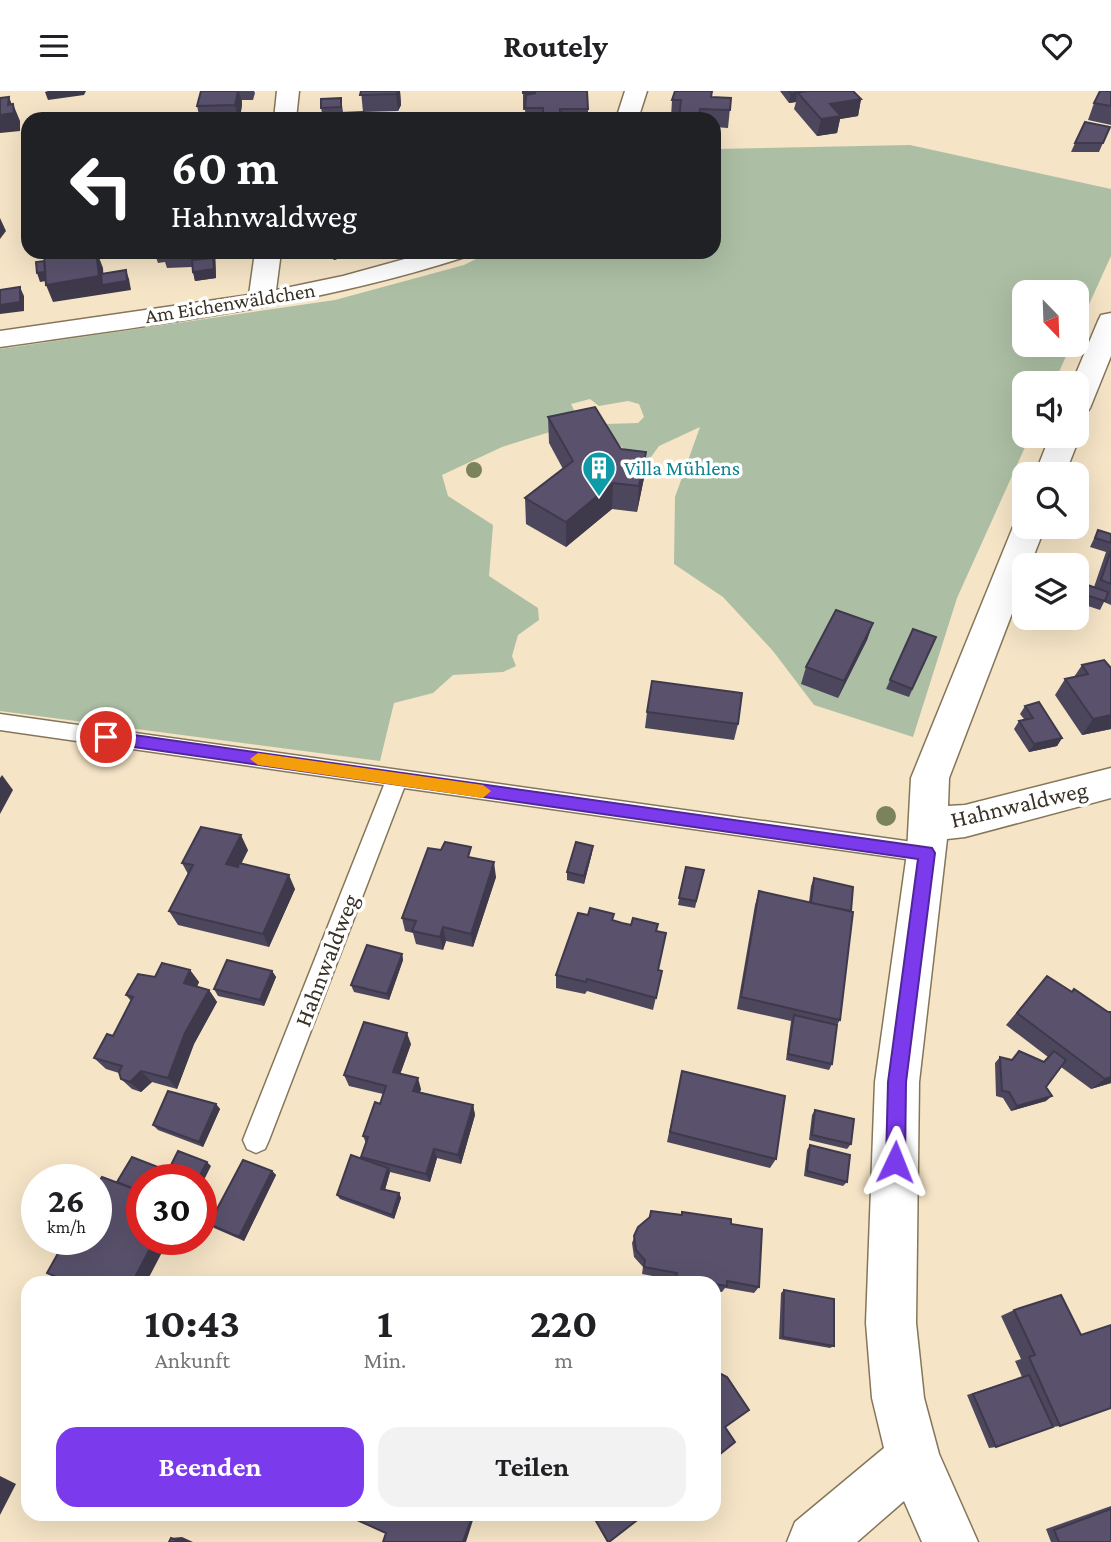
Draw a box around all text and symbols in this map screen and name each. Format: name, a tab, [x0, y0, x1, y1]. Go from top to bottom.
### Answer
icon: menu	[35, 27, 73, 65]
icon: heart	[1038, 27, 1076, 65]
text: Routely	[503, 28, 608, 64]
icon: left	[56, 140, 147, 231]
text: 60 m	[171, 140, 278, 195]
text: Hahnwaldweg	[171, 198, 357, 234]
street label: Am Eichenwäldchen	[143, 278, 317, 328]
north arrow	[1012, 280, 1088, 357]
map controls	[1012, 280, 1089, 630]
button: sound	[1012, 371, 1089, 448]
building icon: Villa Mühlens	[580, 449, 618, 498]
place label: Villa Mühlens	[624, 456, 740, 480]
button: search	[1012, 462, 1089, 539]
button: layers	[1012, 553, 1089, 630]
pin	[76, 707, 136, 767]
icon: arrive	[87, 718, 125, 756]
street label: Hahnwaldweg	[948, 775, 1090, 833]
street label: Hahnwaldweg	[288, 890, 364, 1030]
position arrow	[858, 1125, 932, 1199]
speed limit sign: 30	[126, 1164, 217, 1255]
text: 26	[48, 1181, 85, 1220]
text: km/h	[47, 1217, 86, 1237]
text: 10:43	[144, 1299, 240, 1346]
text: 1	[377, 1299, 393, 1346]
text: 220	[530, 1299, 598, 1346]
text: Ankunft	[155, 1347, 230, 1373]
text: Min.	[364, 1347, 406, 1373]
text: m	[554, 1347, 573, 1373]
button: Beenden	[56, 1427, 364, 1507]
button: Teilen	[378, 1427, 686, 1507]

